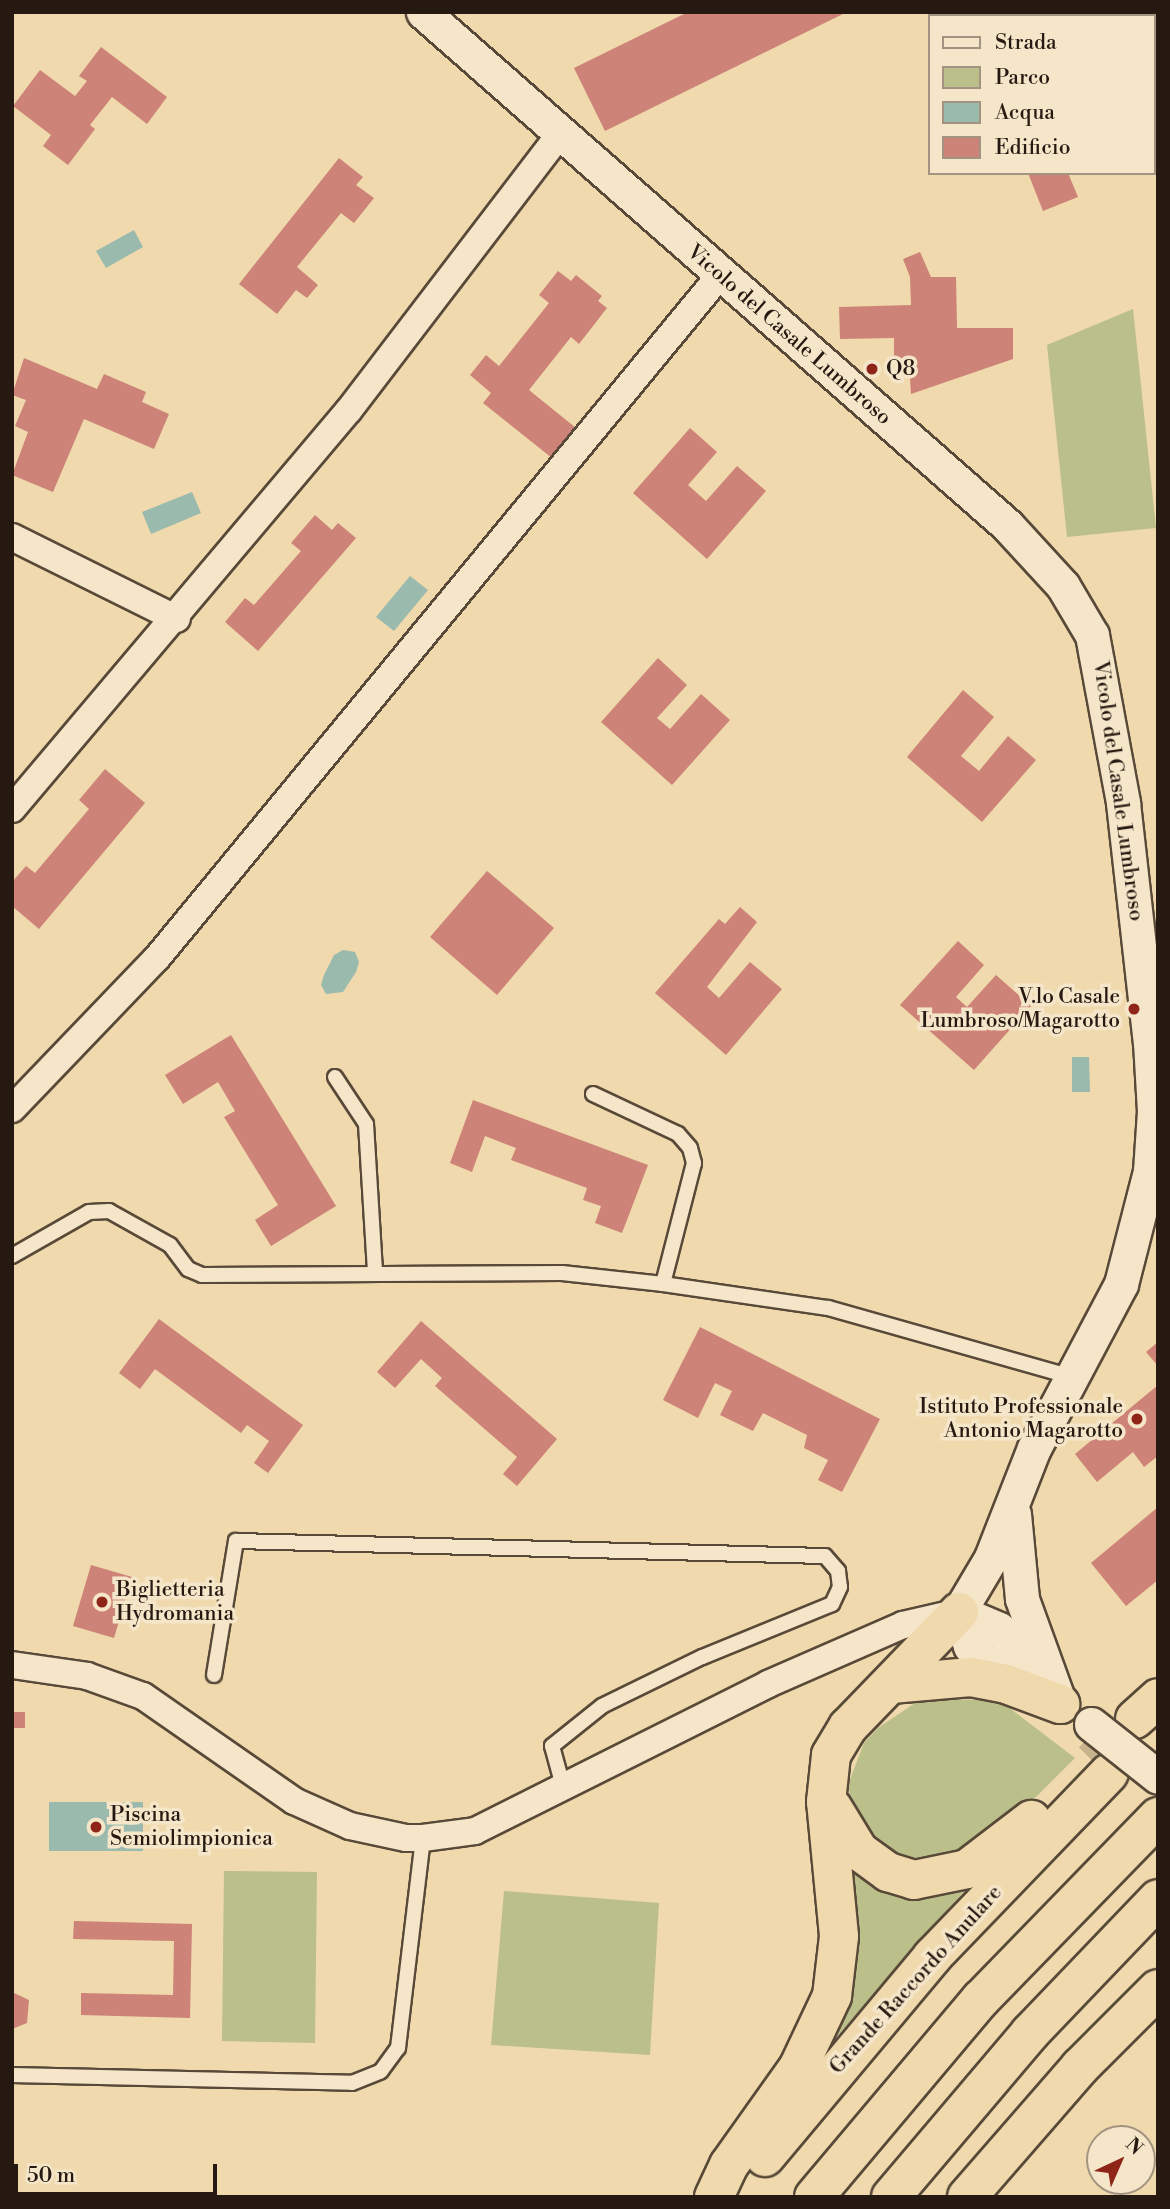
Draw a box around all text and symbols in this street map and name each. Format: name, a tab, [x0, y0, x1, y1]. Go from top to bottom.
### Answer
legend	[928, 14, 1156, 175]
text: Strada	[995, 30, 1057, 56]
text: Parco	[995, 65, 1050, 91]
text: Acqua	[995, 100, 1055, 126]
text: Edificio	[995, 135, 1071, 161]
street label: Vicolo del Casale Lumbroso	[682, 239, 896, 431]
place label: Q8	[886, 356, 915, 382]
marker: Q8	[864, 361, 880, 377]
street label: Vicolo del Casale Lumbroso	[1087, 659, 1149, 923]
place label: V.lo Casale Lumbroso/Magarotto	[921, 984, 1120, 1034]
marker: V.lo Casale Lumbroso/Magarotto	[1126, 1001, 1142, 1017]
place label: Istituto Professionale Antonio Magarotto	[919, 1394, 1123, 1444]
marker: Istituto Professionale Antonio Magarotto	[1129, 1411, 1145, 1427]
place label: Biglietteria Hydromania	[116, 1577, 234, 1627]
marker: Biglietteria Hydromania	[94, 1594, 110, 1610]
place label: Piscina Semiolimpionica	[110, 1802, 273, 1852]
marker: Piscina Semiolimpionica	[88, 1819, 104, 1835]
street label: Grande Raccordo Anulare	[825, 1880, 1007, 2080]
north arrow	[1086, 2125, 1156, 2195]
text: N	[1120, 2132, 1148, 2160]
scale bar	[18, 2150, 220, 2194]
text: 50 m	[27, 2163, 75, 2189]

